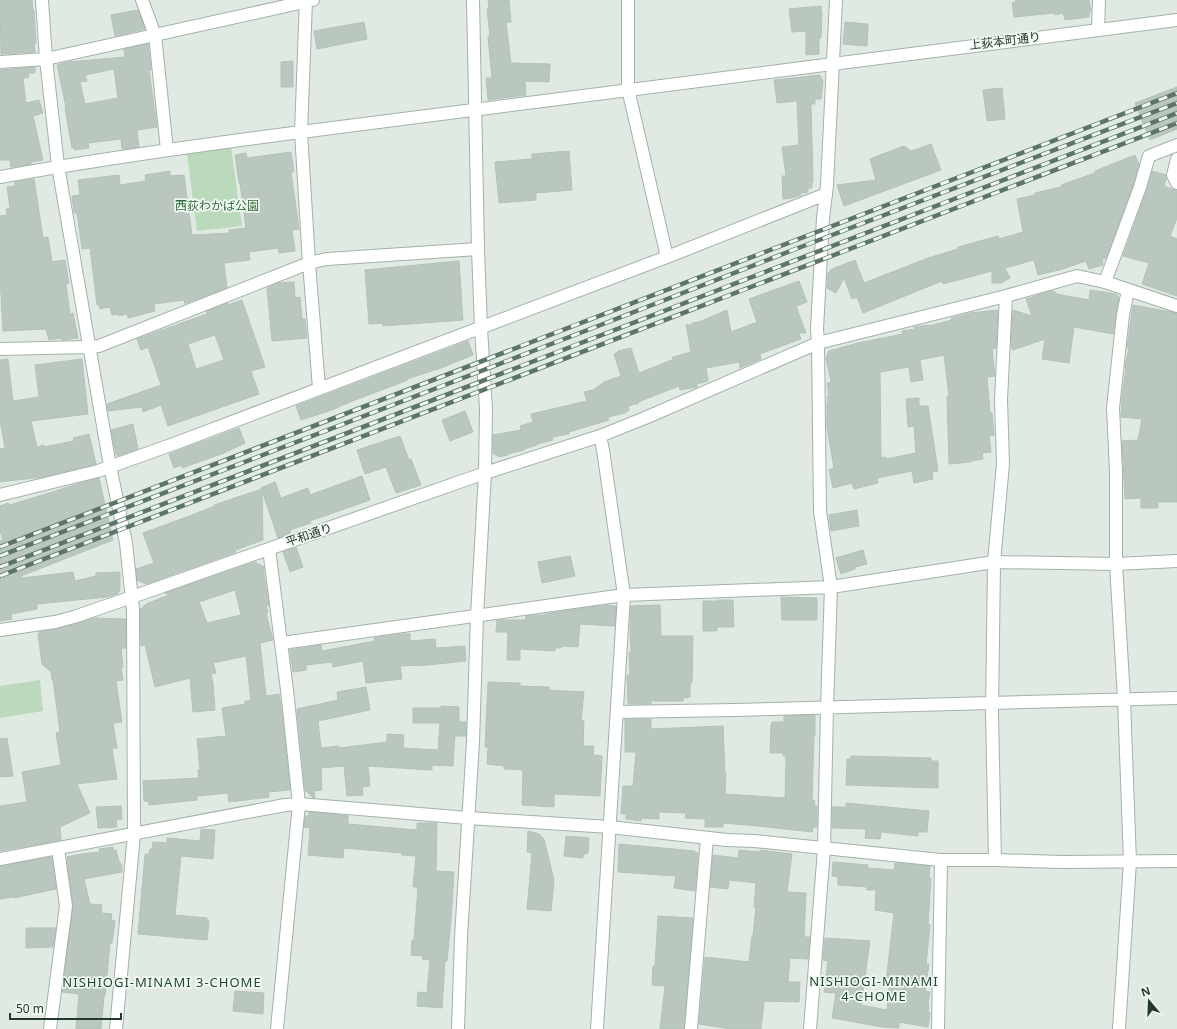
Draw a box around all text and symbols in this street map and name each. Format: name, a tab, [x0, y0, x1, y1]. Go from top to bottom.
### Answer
street label: 上荻本町通り	[968, 28, 1042, 53]
park label: 西荻わかば公園	[175, 197, 259, 214]
street label: 平和通り	[283, 519, 334, 550]
district label: NISHIOGI-MINAMI 4-CHOME	[809, 972, 939, 1005]
district label: NISHIOGI-MINAMI 3-CHOME	[62, 973, 262, 991]
north arrow	[1129, 981, 1169, 1021]
text: N	[1139, 983, 1152, 1000]
scale bar	[10, 995, 121, 1021]
text: 50 m	[16, 1000, 44, 1017]

